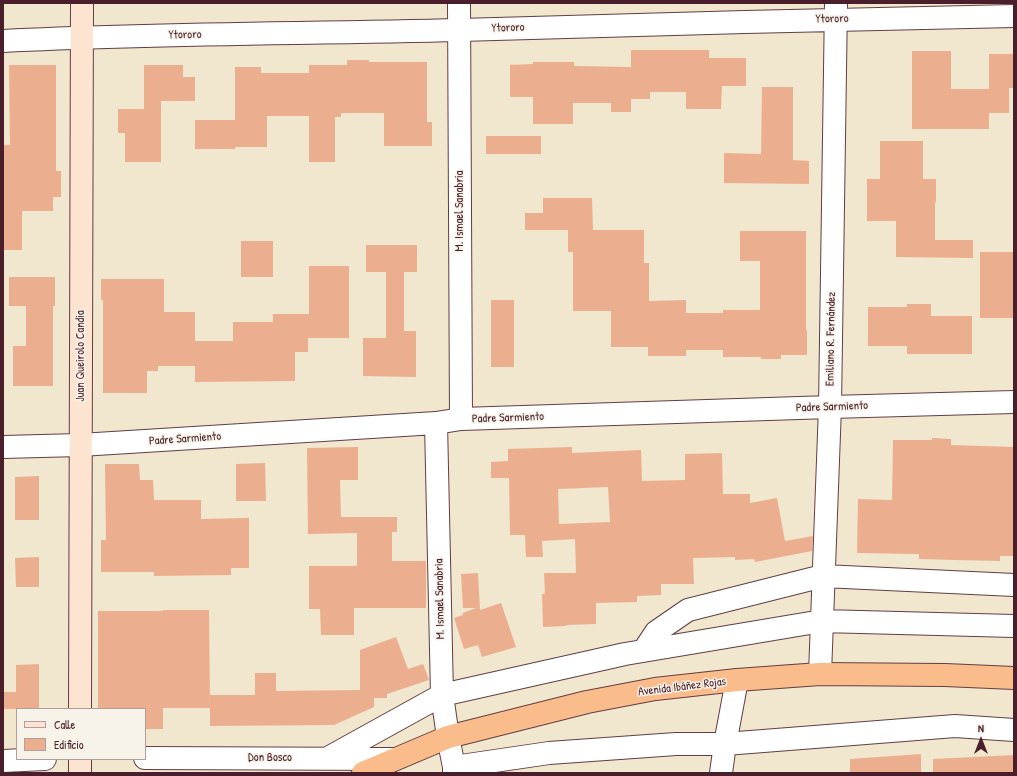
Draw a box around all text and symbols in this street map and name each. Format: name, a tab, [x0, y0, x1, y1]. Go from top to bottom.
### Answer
street label: Ytororo	[815, 12, 849, 26]
street label: Ytororo	[491, 20, 525, 36]
street label: Ytororo	[168, 28, 202, 42]
street label: M. Ismael Sanabria	[453, 171, 467, 251]
street label: Emiliano R. Fernández	[823, 292, 839, 386]
street label: Juan Queirolo Candia	[74, 310, 88, 402]
street label: Padre Sarmiento	[796, 399, 868, 415]
street label: Padre Sarmiento	[472, 410, 544, 426]
street label: Padre Sarmiento	[149, 429, 221, 449]
street label: M. Ismael Sanabria	[432, 558, 448, 640]
street label: Avenida Ibáñez Rojas	[637, 674, 727, 700]
legend	[16, 708, 146, 760]
text: Calle	[54, 716, 75, 733]
north arrow	[961, 720, 1001, 760]
text: N	[978, 721, 984, 735]
text: Edificio	[54, 736, 84, 753]
street label: Don Bosco	[248, 751, 292, 765]

